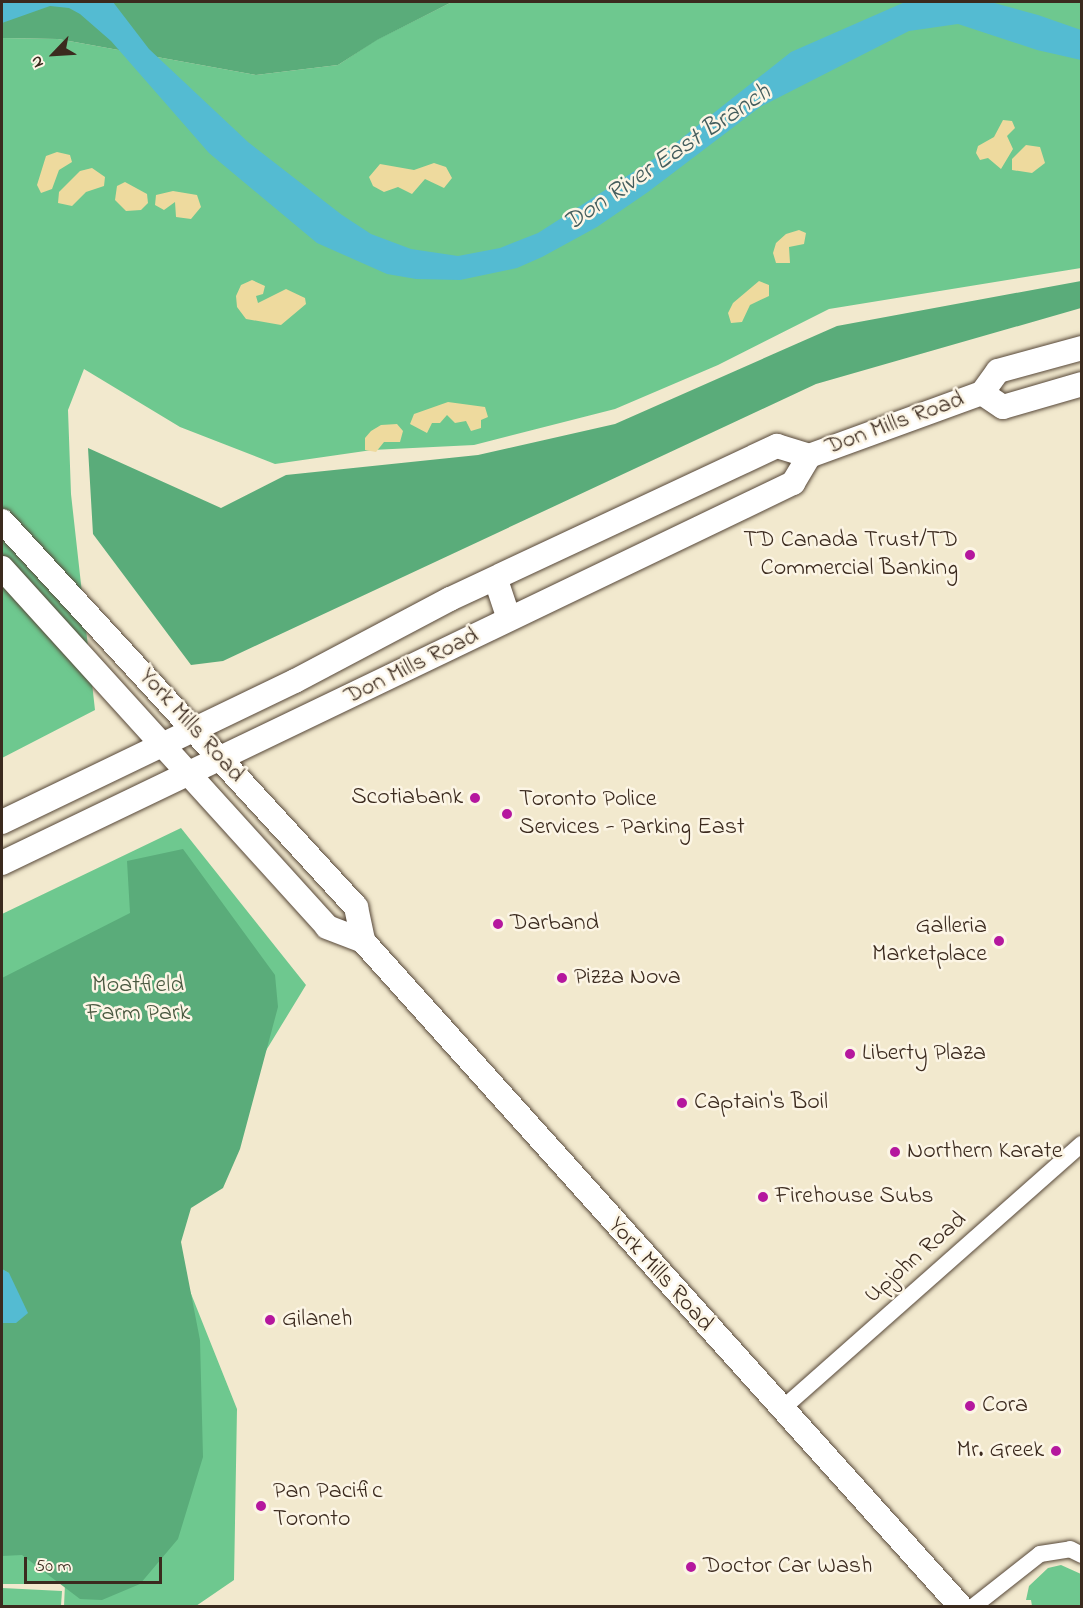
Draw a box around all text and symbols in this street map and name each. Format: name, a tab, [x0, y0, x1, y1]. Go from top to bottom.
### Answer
north arrow	[24, 24, 84, 84]
text: N	[25, 52, 51, 72]
water label: Don River East Branch	[559, 78, 777, 240]
street label: Don Mills Road	[822, 386, 968, 462]
place label: TD Canada Trust/TD Commercial Banking	[743, 527, 958, 583]
marker: TD Canada Trust/TD Commercial Banking	[963, 548, 977, 562]
street label: Don Mills Road	[340, 622, 484, 712]
street label: York Mills Road	[132, 663, 250, 789]
place label: Scotiabank	[351, 784, 463, 812]
place label: Toronto Police Services - Parking East	[519, 786, 745, 842]
marker: Scotiabank	[468, 791, 482, 805]
marker: Toronto Police Services - Parking East	[500, 807, 514, 821]
place label: Darband	[510, 910, 599, 938]
place label: Galleria Marketplace	[872, 913, 987, 969]
marker: Darband	[491, 917, 505, 931]
marker: Galleria Marketplace	[992, 934, 1006, 948]
place label: Pizza Nova	[574, 964, 681, 992]
marker: Pizza Nova	[555, 971, 569, 985]
park label: Moatfield Farm Park	[86, 972, 190, 1028]
place label: Liberty Plaza	[862, 1040, 986, 1068]
marker: Liberty Plaza	[843, 1047, 857, 1061]
place label: Captain's Boil	[694, 1089, 828, 1117]
marker: Captain's Boil	[675, 1096, 689, 1110]
place label: Northern Karate	[907, 1138, 1062, 1166]
marker: Northern Karate	[888, 1145, 902, 1159]
place label: Firehouse Subs	[775, 1183, 934, 1211]
marker: Firehouse Subs	[756, 1190, 770, 1204]
street label: Upjohn Road	[859, 1206, 973, 1310]
street label: York Mills Road	[601, 1212, 719, 1338]
place label: Gilaneh	[282, 1306, 352, 1334]
marker: Gilaneh	[263, 1313, 277, 1327]
place label: Cora	[982, 1392, 1028, 1420]
marker: Cora	[963, 1399, 977, 1413]
place label: Mr. Greek	[957, 1437, 1044, 1465]
marker: Mr. Greek	[1049, 1444, 1063, 1458]
place label: Pan Pacific Toronto	[273, 1478, 383, 1534]
marker: Pan Pacific Toronto	[254, 1499, 268, 1513]
scale bar	[27, 1545, 165, 1583]
place label: Doctor Car Wash	[703, 1553, 872, 1581]
text: 50 m	[35, 1554, 72, 1580]
marker: Doctor Car Wash	[684, 1560, 698, 1574]

